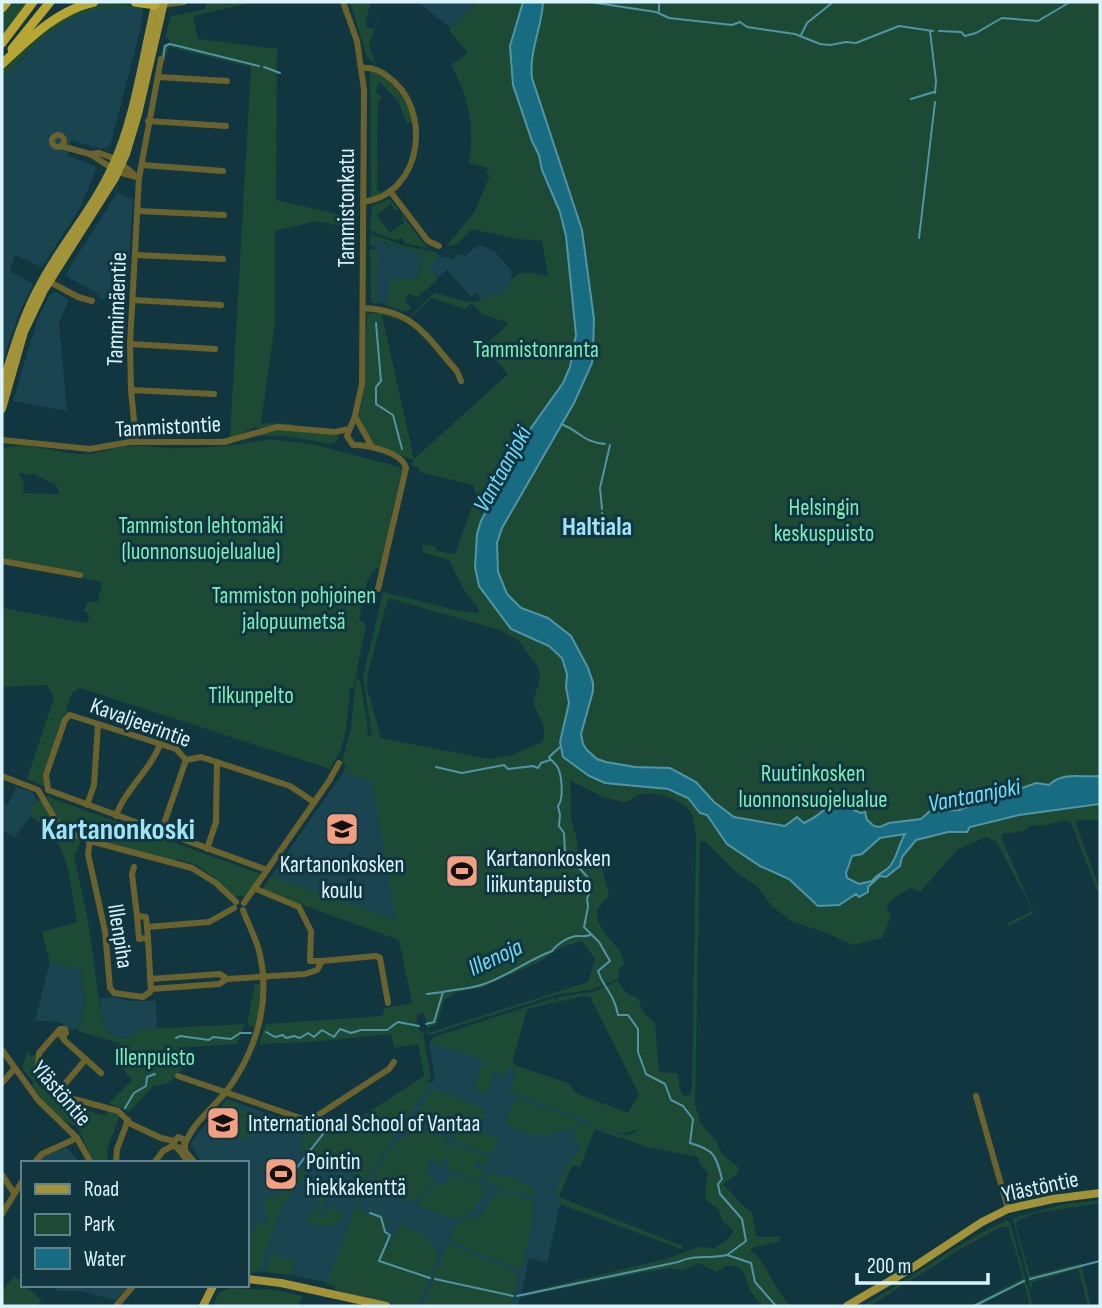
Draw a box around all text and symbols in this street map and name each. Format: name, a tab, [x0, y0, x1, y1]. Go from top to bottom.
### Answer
street label: Tammistonkatu	[333, 148, 361, 268]
street label: Tammimäentie	[101, 252, 133, 366]
park label: Tammistonranta	[473, 336, 599, 364]
street label: Tammistontie	[115, 410, 222, 444]
water label: Vantaanjoki	[467, 421, 538, 517]
park label: Helsingin keskuspuisto	[774, 494, 874, 548]
park label: Tammiston lehtomäki (luonnonsuojelualue)	[118, 512, 284, 566]
district label: Haltiala	[562, 512, 632, 543]
park label: Tammiston pohjoinen jalopuumetsä	[212, 582, 376, 636]
park label: Tilkunpelto	[208, 682, 294, 710]
street label: Kavaljeerintie	[86, 692, 195, 754]
park label: Ruutinkosken luonnonsuojelualue	[738, 760, 888, 814]
water label: Vantaanjoki	[925, 772, 1023, 819]
school or university icon: Kartanonkosken koulu	[323, 810, 361, 848]
district label: Kartanonkoski	[41, 812, 195, 848]
place label: Kartanonkosken liikuntapuisto	[486, 845, 611, 899]
place label: Kartanonkosken koulu	[280, 851, 404, 905]
sports icon: Kartanonkosken liikuntapuisto	[443, 852, 481, 890]
street label: Illenpiha	[101, 902, 139, 970]
water label: Illenoja	[463, 932, 527, 983]
park label: Illenpuisto	[115, 1044, 195, 1072]
street label: Ylästöntie	[25, 1055, 97, 1132]
school or university icon: International School of Vantaa	[204, 1104, 242, 1142]
place label: International School of Vantaa	[248, 1110, 480, 1138]
place label: Pointin hiekkakenttä	[306, 1148, 406, 1202]
sports icon: Pointin hiekkakenttä	[262, 1155, 300, 1193]
legend	[21, 1161, 248, 1287]
street label: Ylästöntie	[999, 1165, 1081, 1209]
text: Road	[84, 1177, 119, 1202]
text: Park	[84, 1212, 115, 1237]
scale bar	[857, 1242, 988, 1286]
text: Water	[84, 1247, 126, 1272]
text: 200 m	[867, 1254, 911, 1279]

